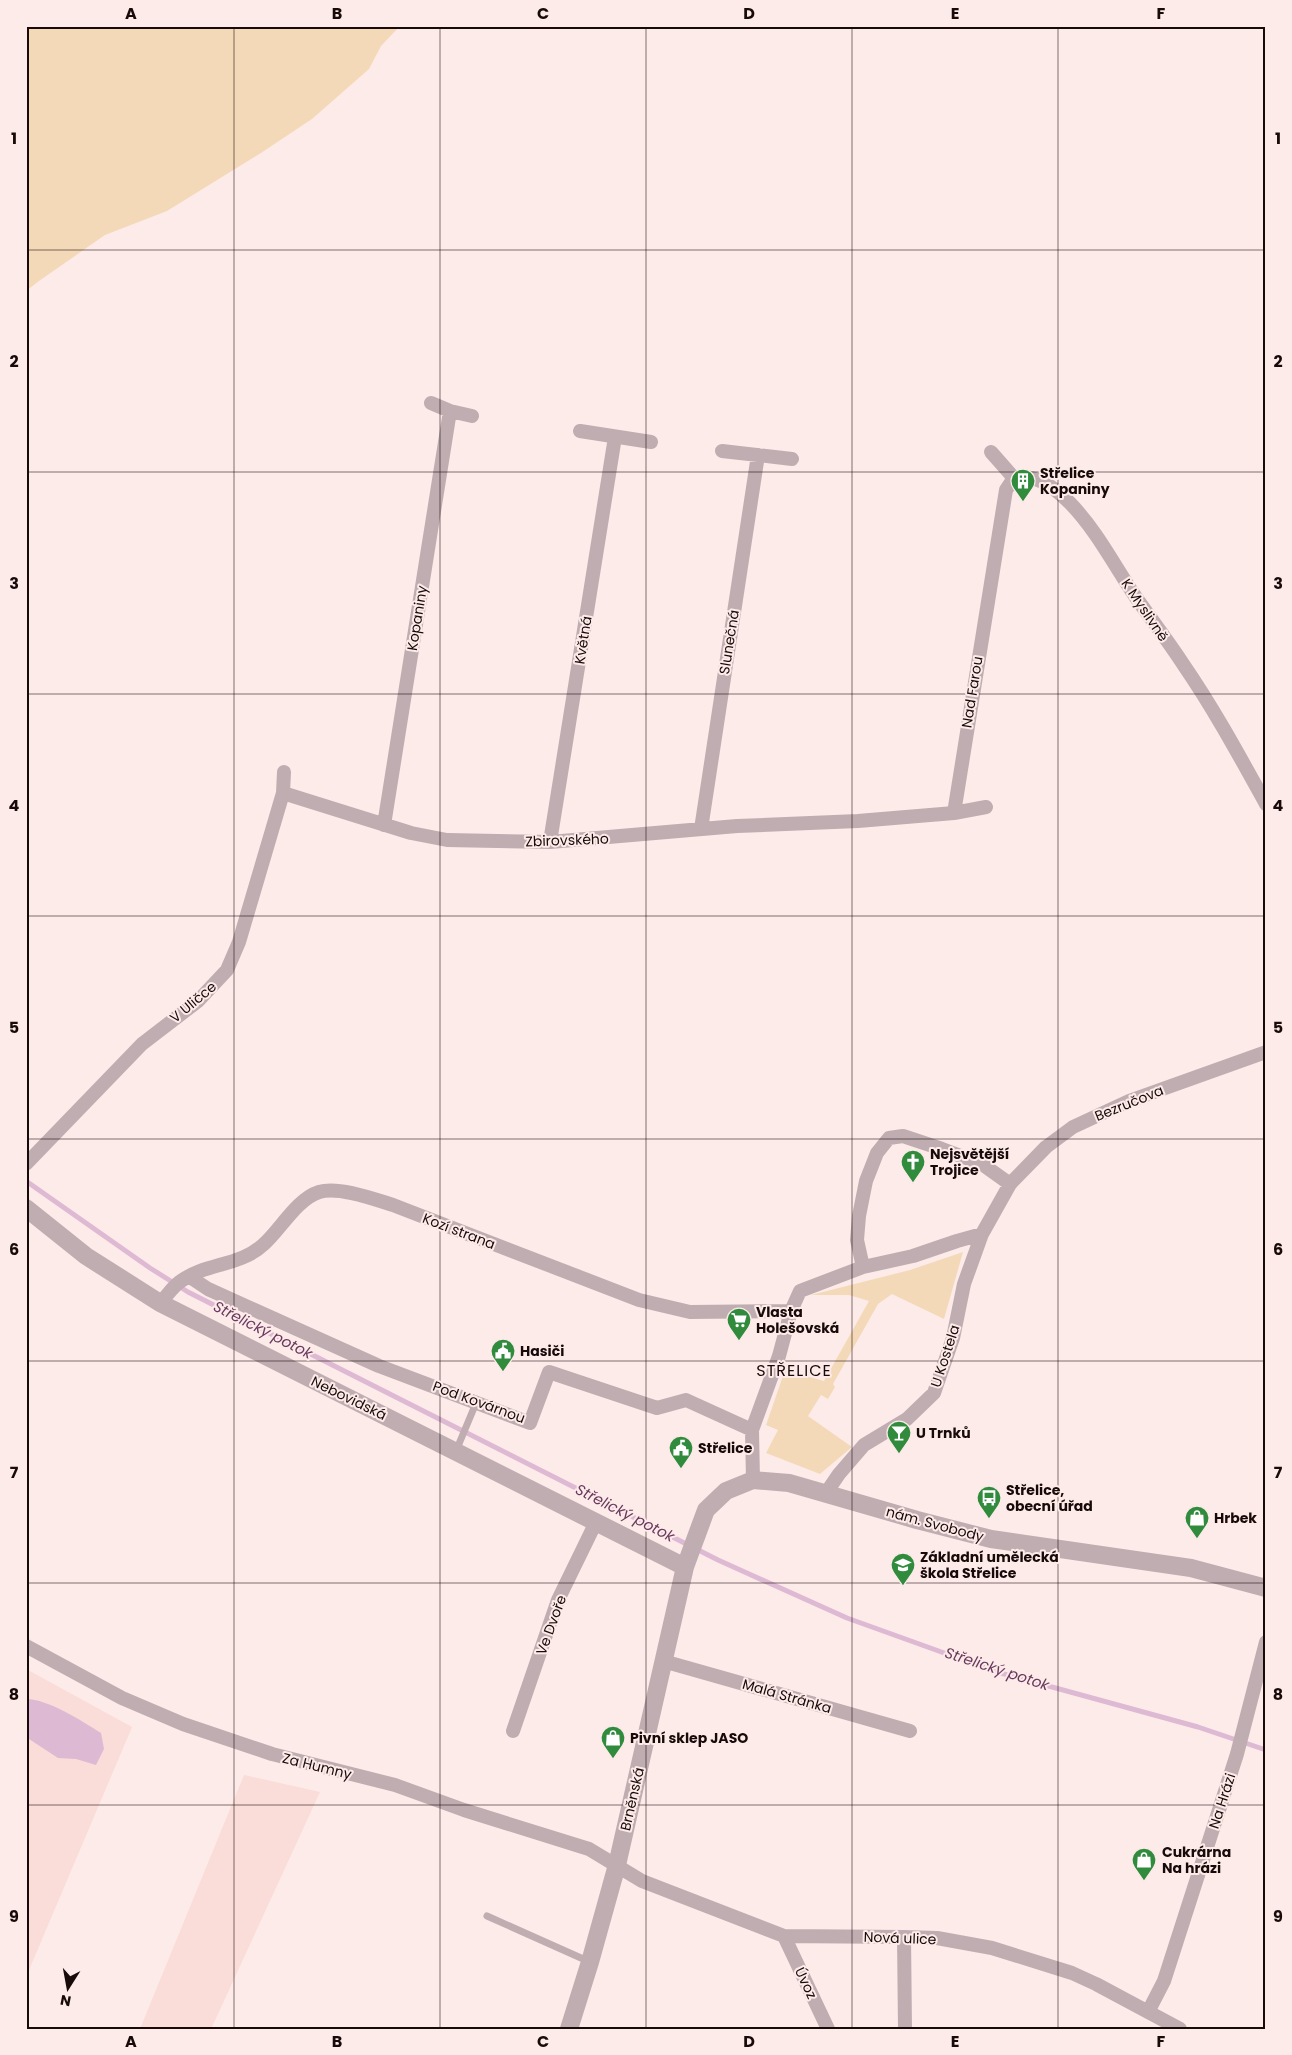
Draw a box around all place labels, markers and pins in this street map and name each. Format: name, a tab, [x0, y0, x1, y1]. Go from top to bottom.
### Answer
place label: Střelice Kopaniny	[1040, 463, 1110, 499]
building icon: Střelice Kopaniny	[1010, 468, 1036, 502]
place label: Nejsvětější Trojice	[930, 1144, 1009, 1180]
church icon: Nejsvětější Trojice	[900, 1149, 926, 1183]
place label: Vlasta Holešovská	[756, 1302, 839, 1338]
supermarket icon: Vlasta Holešovská	[726, 1307, 752, 1341]
public building icon: Hasiči	[490, 1338, 516, 1372]
place label: Hasiči	[520, 1341, 564, 1361]
bar icon: U Trnků	[886, 1420, 912, 1454]
place label: U Trnků	[916, 1423, 971, 1443]
public building icon: Střelice	[668, 1435, 694, 1469]
place label: Střelice	[698, 1438, 753, 1458]
place label: Střelice, obecní úřad	[1006, 1480, 1093, 1516]
bus stop icon: Střelice, obecní úřad	[976, 1485, 1002, 1519]
shop icon: Hrbek	[1184, 1505, 1210, 1539]
place label: Hrbek	[1214, 1508, 1257, 1528]
place label: Základní umělecká škola Střelice	[920, 1547, 1059, 1583]
school or university icon: Základní umělecká škola Střelice	[890, 1552, 916, 1586]
shop icon: Pivní sklep JASO	[600, 1725, 626, 1759]
place label: Pivní sklep JASO	[630, 1728, 748, 1748]
place label: Cukrárna Na hrázi	[1162, 1842, 1231, 1878]
shop icon: Cukrárna Na hrázi	[1131, 1847, 1157, 1881]

